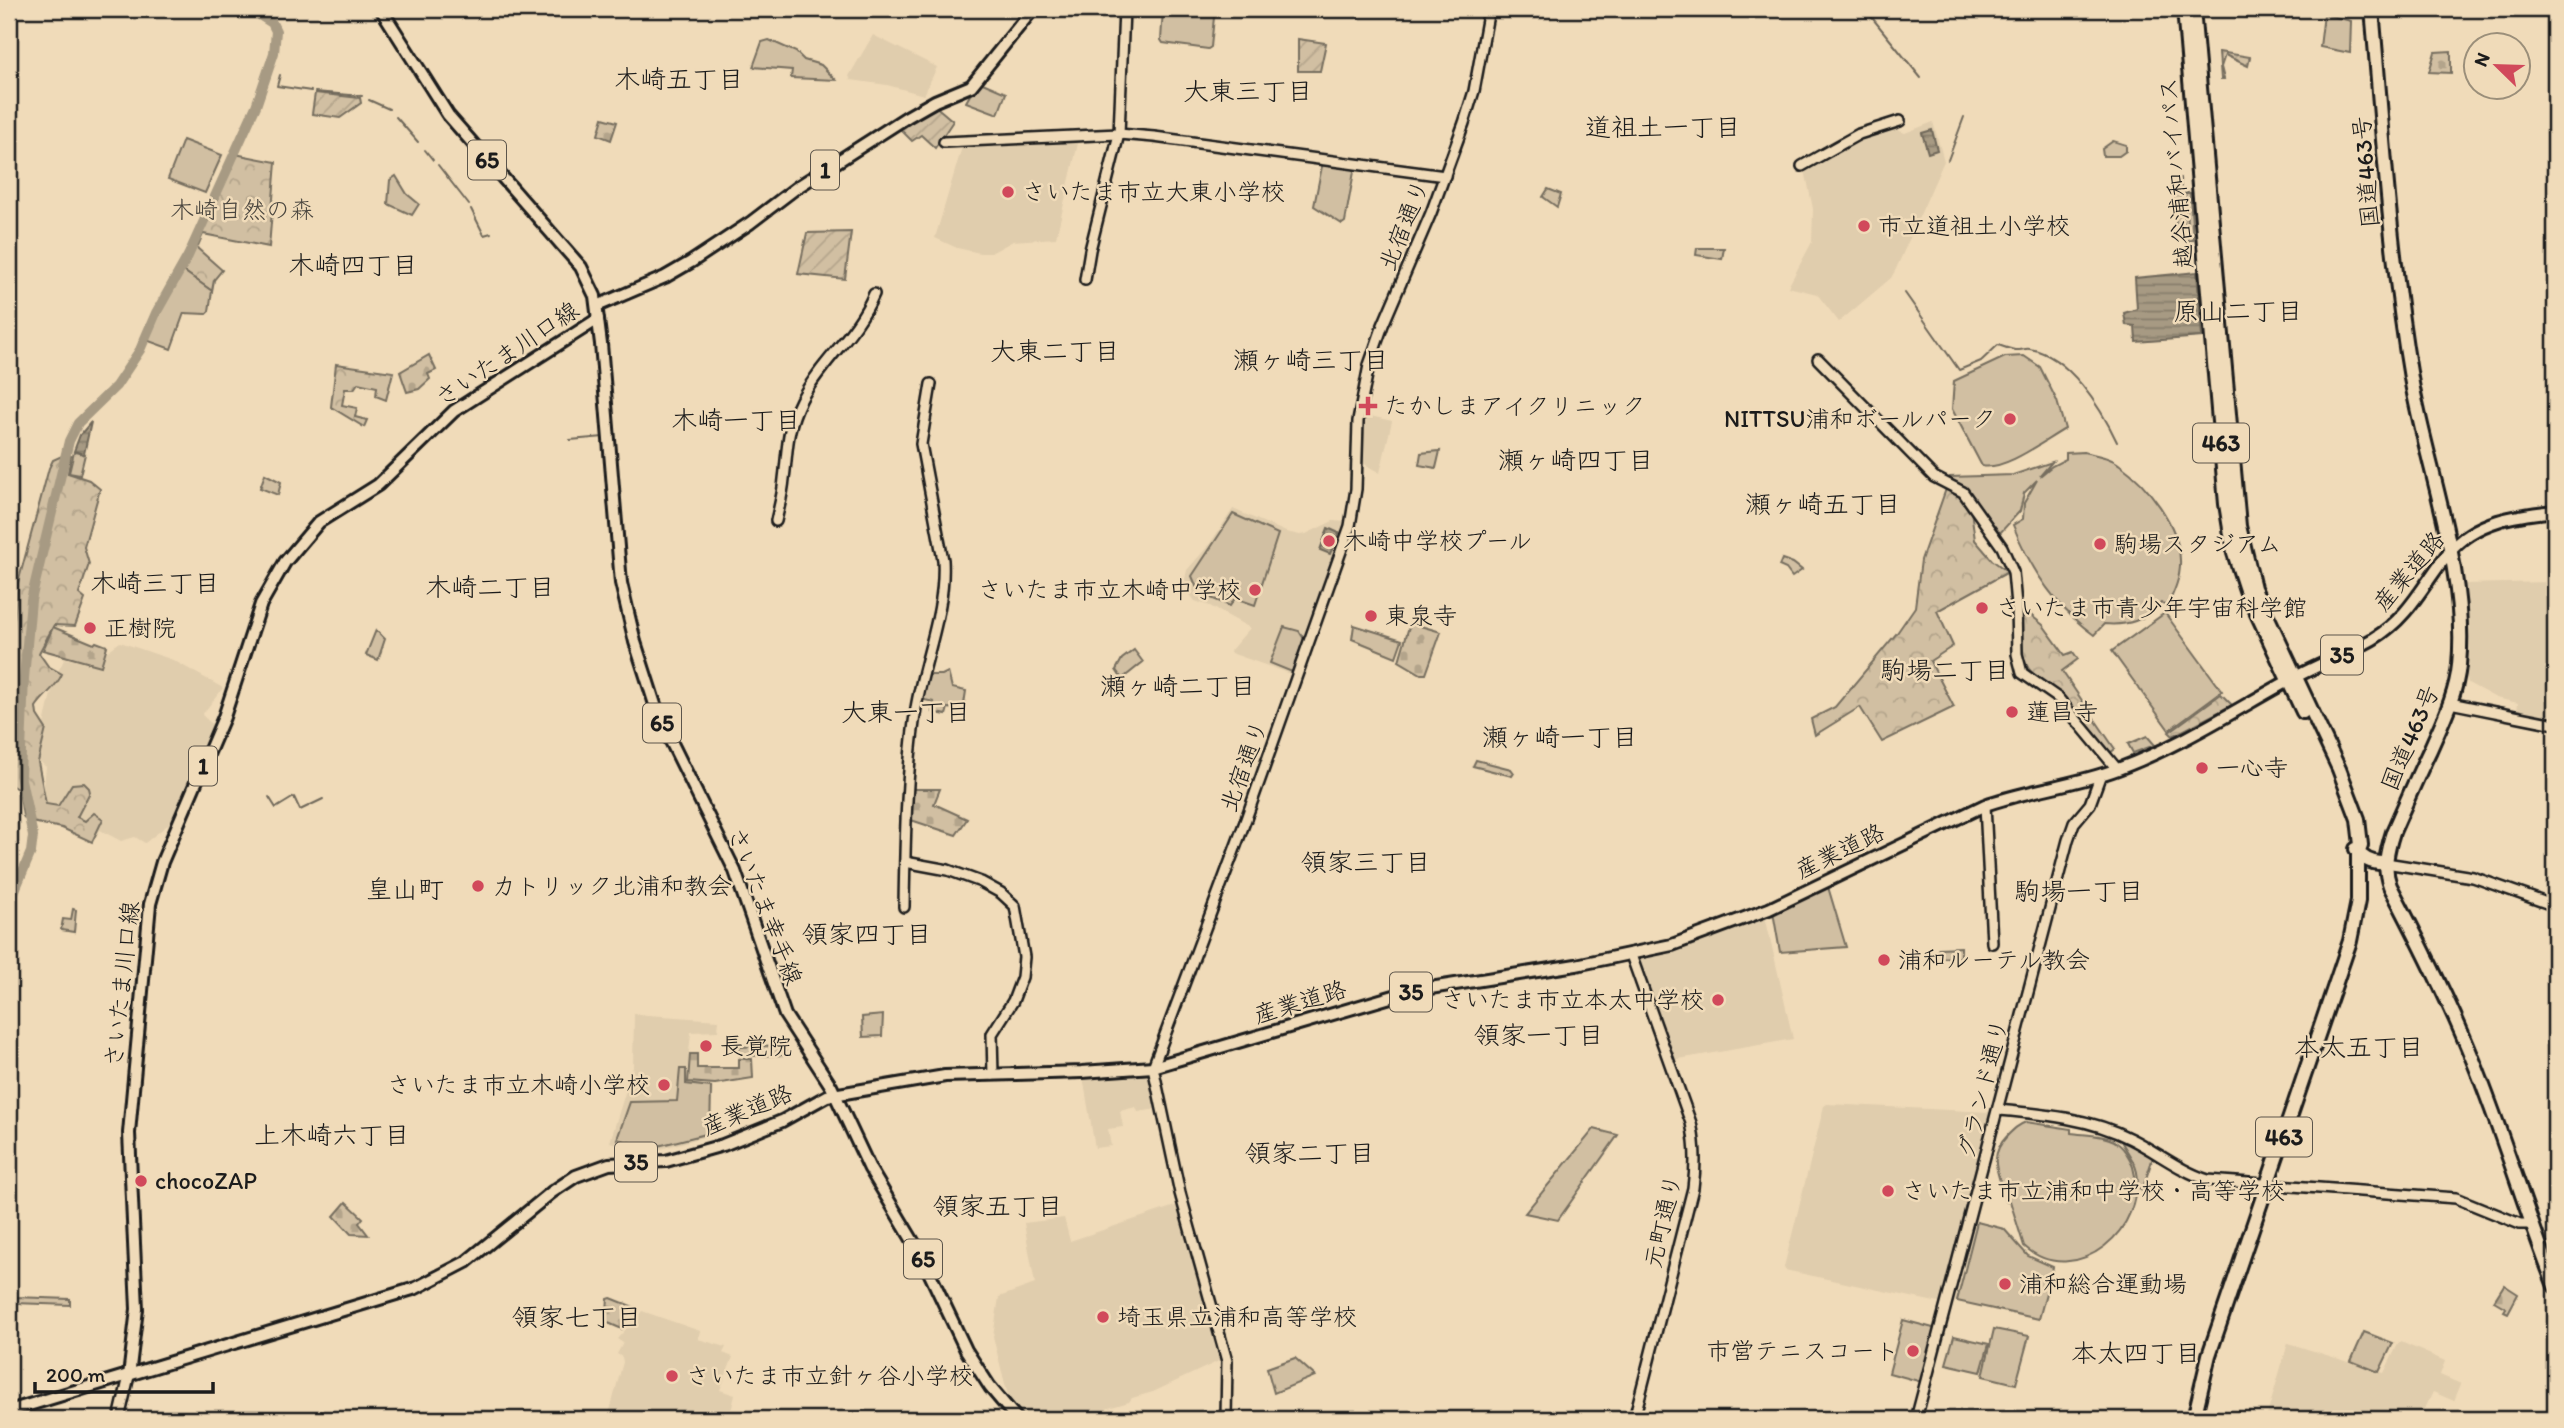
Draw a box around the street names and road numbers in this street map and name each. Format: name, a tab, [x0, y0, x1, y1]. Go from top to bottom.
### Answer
street label: 越谷浦和バイパス	[2153, 76, 2198, 270]
street label: 国道463号	[2346, 115, 2385, 229]
road number: 65	[468, 140, 506, 180]
road number: 1	[811, 150, 839, 190]
street label: 北宿通り	[1372, 175, 1435, 275]
street label: さいたま川口線	[429, 295, 584, 412]
road number: 463	[2193, 424, 2249, 462]
street label: 産業道路	[2367, 525, 2451, 617]
road number: 35	[2321, 636, 2363, 674]
street label: 国道463号	[2374, 680, 2445, 795]
road number: 65	[643, 704, 681, 743]
street label: 北宿通り	[1213, 716, 1274, 816]
road number: 1	[189, 746, 217, 786]
street label: 産業道路	[1790, 816, 1889, 885]
street label: さいたま幸手線	[722, 823, 809, 989]
street label: さいたま川口線	[98, 899, 145, 1069]
road number: 35	[1390, 973, 1432, 1012]
street label: 産業道路	[1250, 974, 1350, 1029]
street label: グランド通り	[1951, 1016, 2014, 1162]
street label: 産業道路	[697, 1077, 797, 1142]
road number: 463	[2256, 1118, 2312, 1156]
road number: 35	[615, 1142, 657, 1182]
street label: 元町通り	[1638, 1171, 1687, 1271]
road number: 65	[904, 1240, 942, 1278]

